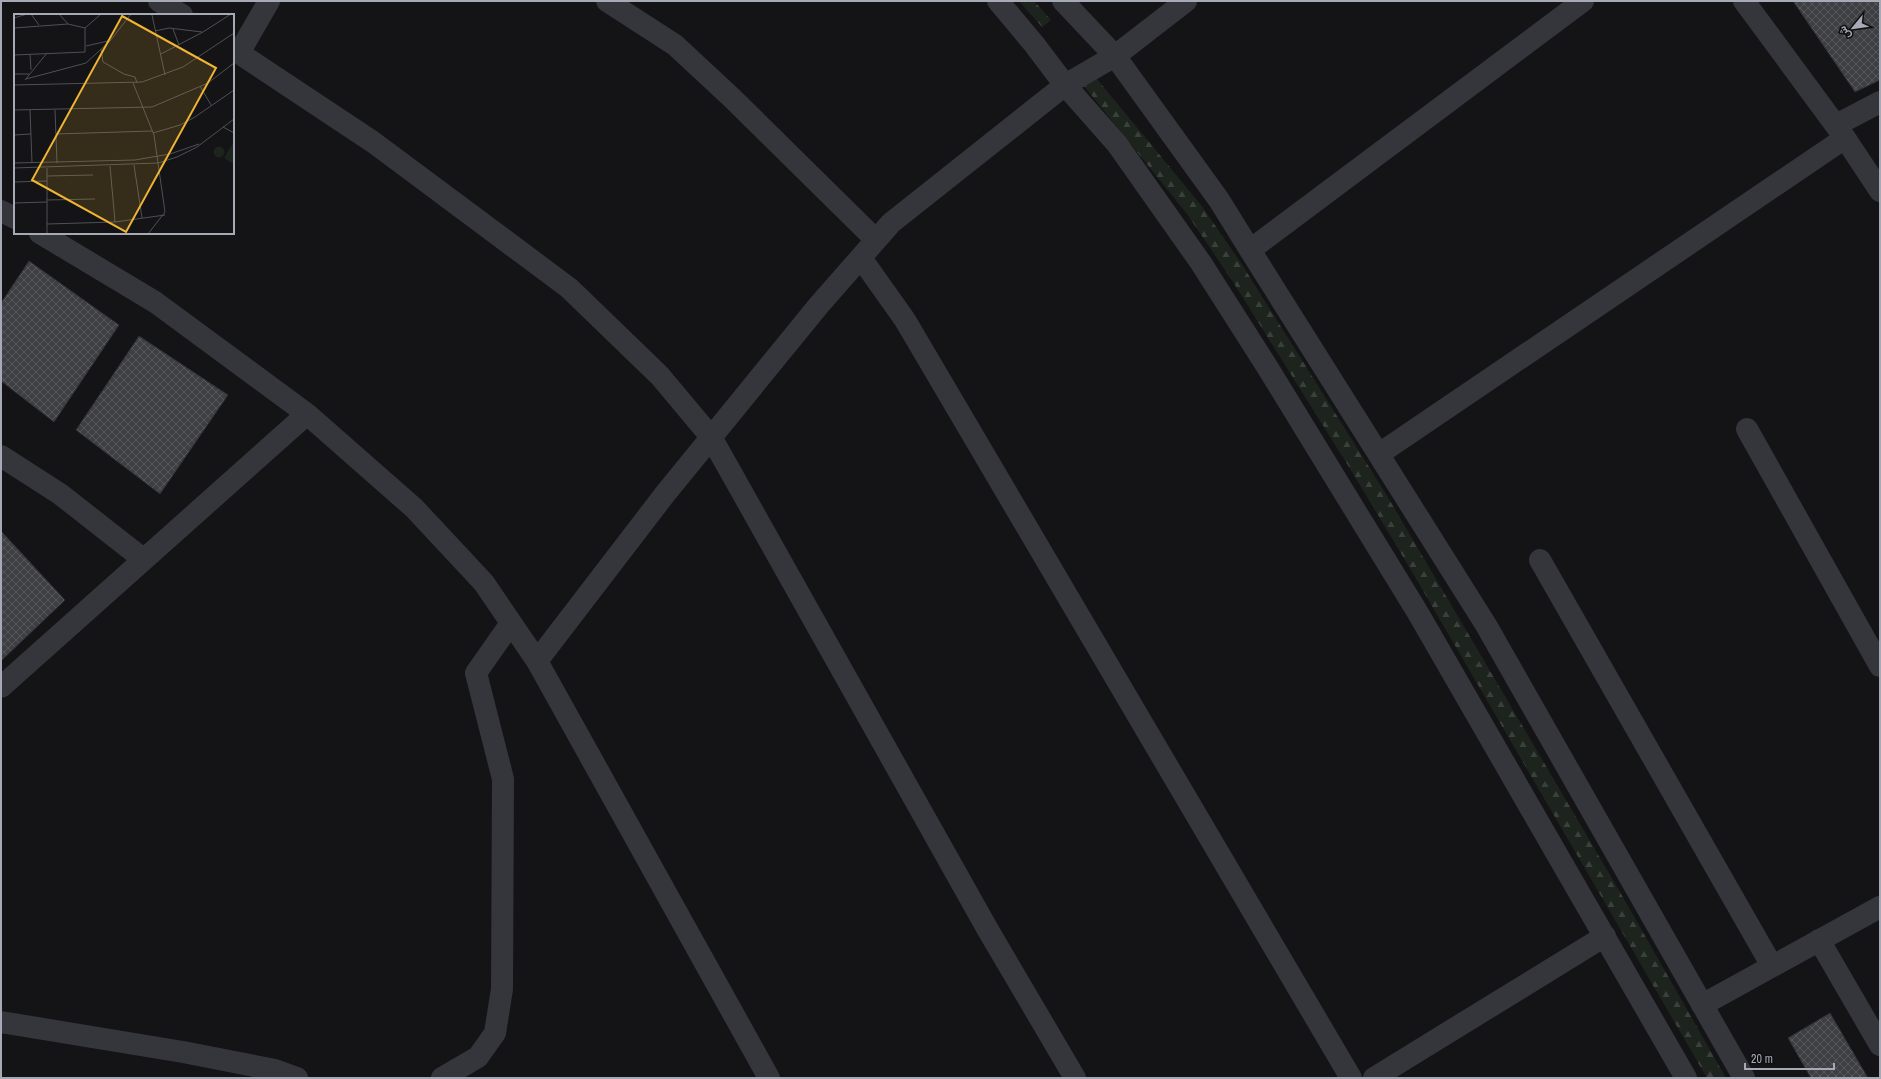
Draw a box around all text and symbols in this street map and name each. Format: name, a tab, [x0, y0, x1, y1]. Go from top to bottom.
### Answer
north arrow	[1833, 8, 1873, 48]
inset map	[14, 14, 234, 234]
text: ش	[1835, 24, 1854, 42]
scale bar	[1745, 1045, 1834, 1071]
text: 20 m	[1751, 1051, 1773, 1067]

